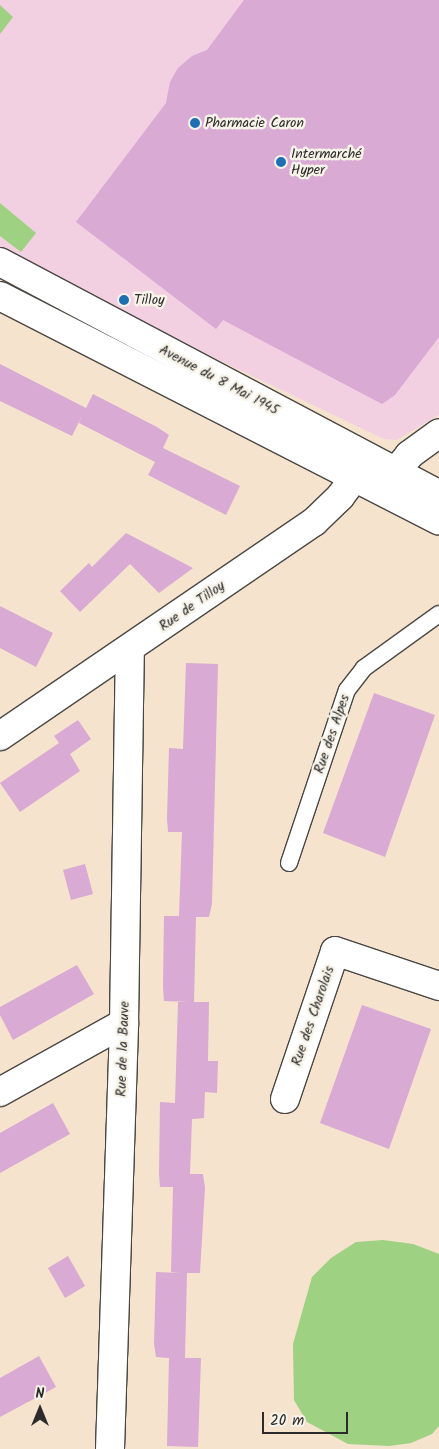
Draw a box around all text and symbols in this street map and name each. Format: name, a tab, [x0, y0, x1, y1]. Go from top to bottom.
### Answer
place label: Pharmacie Caron	[205, 115, 304, 131]
marker: Pharmacie Caron	[189, 117, 201, 129]
place label: Intermarché Hyper	[291, 146, 361, 178]
marker: Intermarché Hyper	[275, 156, 287, 168]
place label: Tilloy	[134, 292, 165, 308]
marker: Tilloy	[118, 294, 130, 306]
street label: Avenue du 8 Mai 1945	[156, 341, 282, 419]
street label: Rue de Tilloy	[156, 577, 228, 635]
street label: Rue des Alpes	[311, 692, 353, 776]
street label: Rue des Charolais	[288, 964, 338, 1068]
street label: Rue de la Bauve	[113, 1001, 133, 1097]
text: N	[36, 1383, 44, 1405]
north arrow	[15, 1384, 65, 1434]
scale bar	[264, 1402, 350, 1434]
text: 20 m	[270, 1409, 304, 1433]

